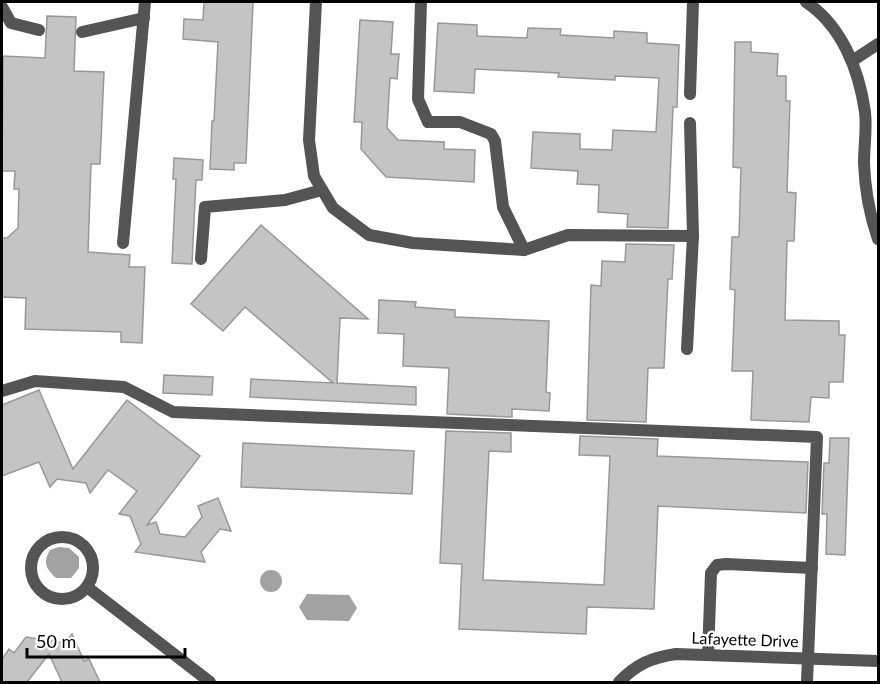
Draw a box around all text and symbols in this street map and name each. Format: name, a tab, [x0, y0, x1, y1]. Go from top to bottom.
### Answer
scale bar	[27, 621, 184, 659]
street label: Lafayette Drive	[691, 628, 799, 650]
text: 50 m	[36, 630, 76, 652]

